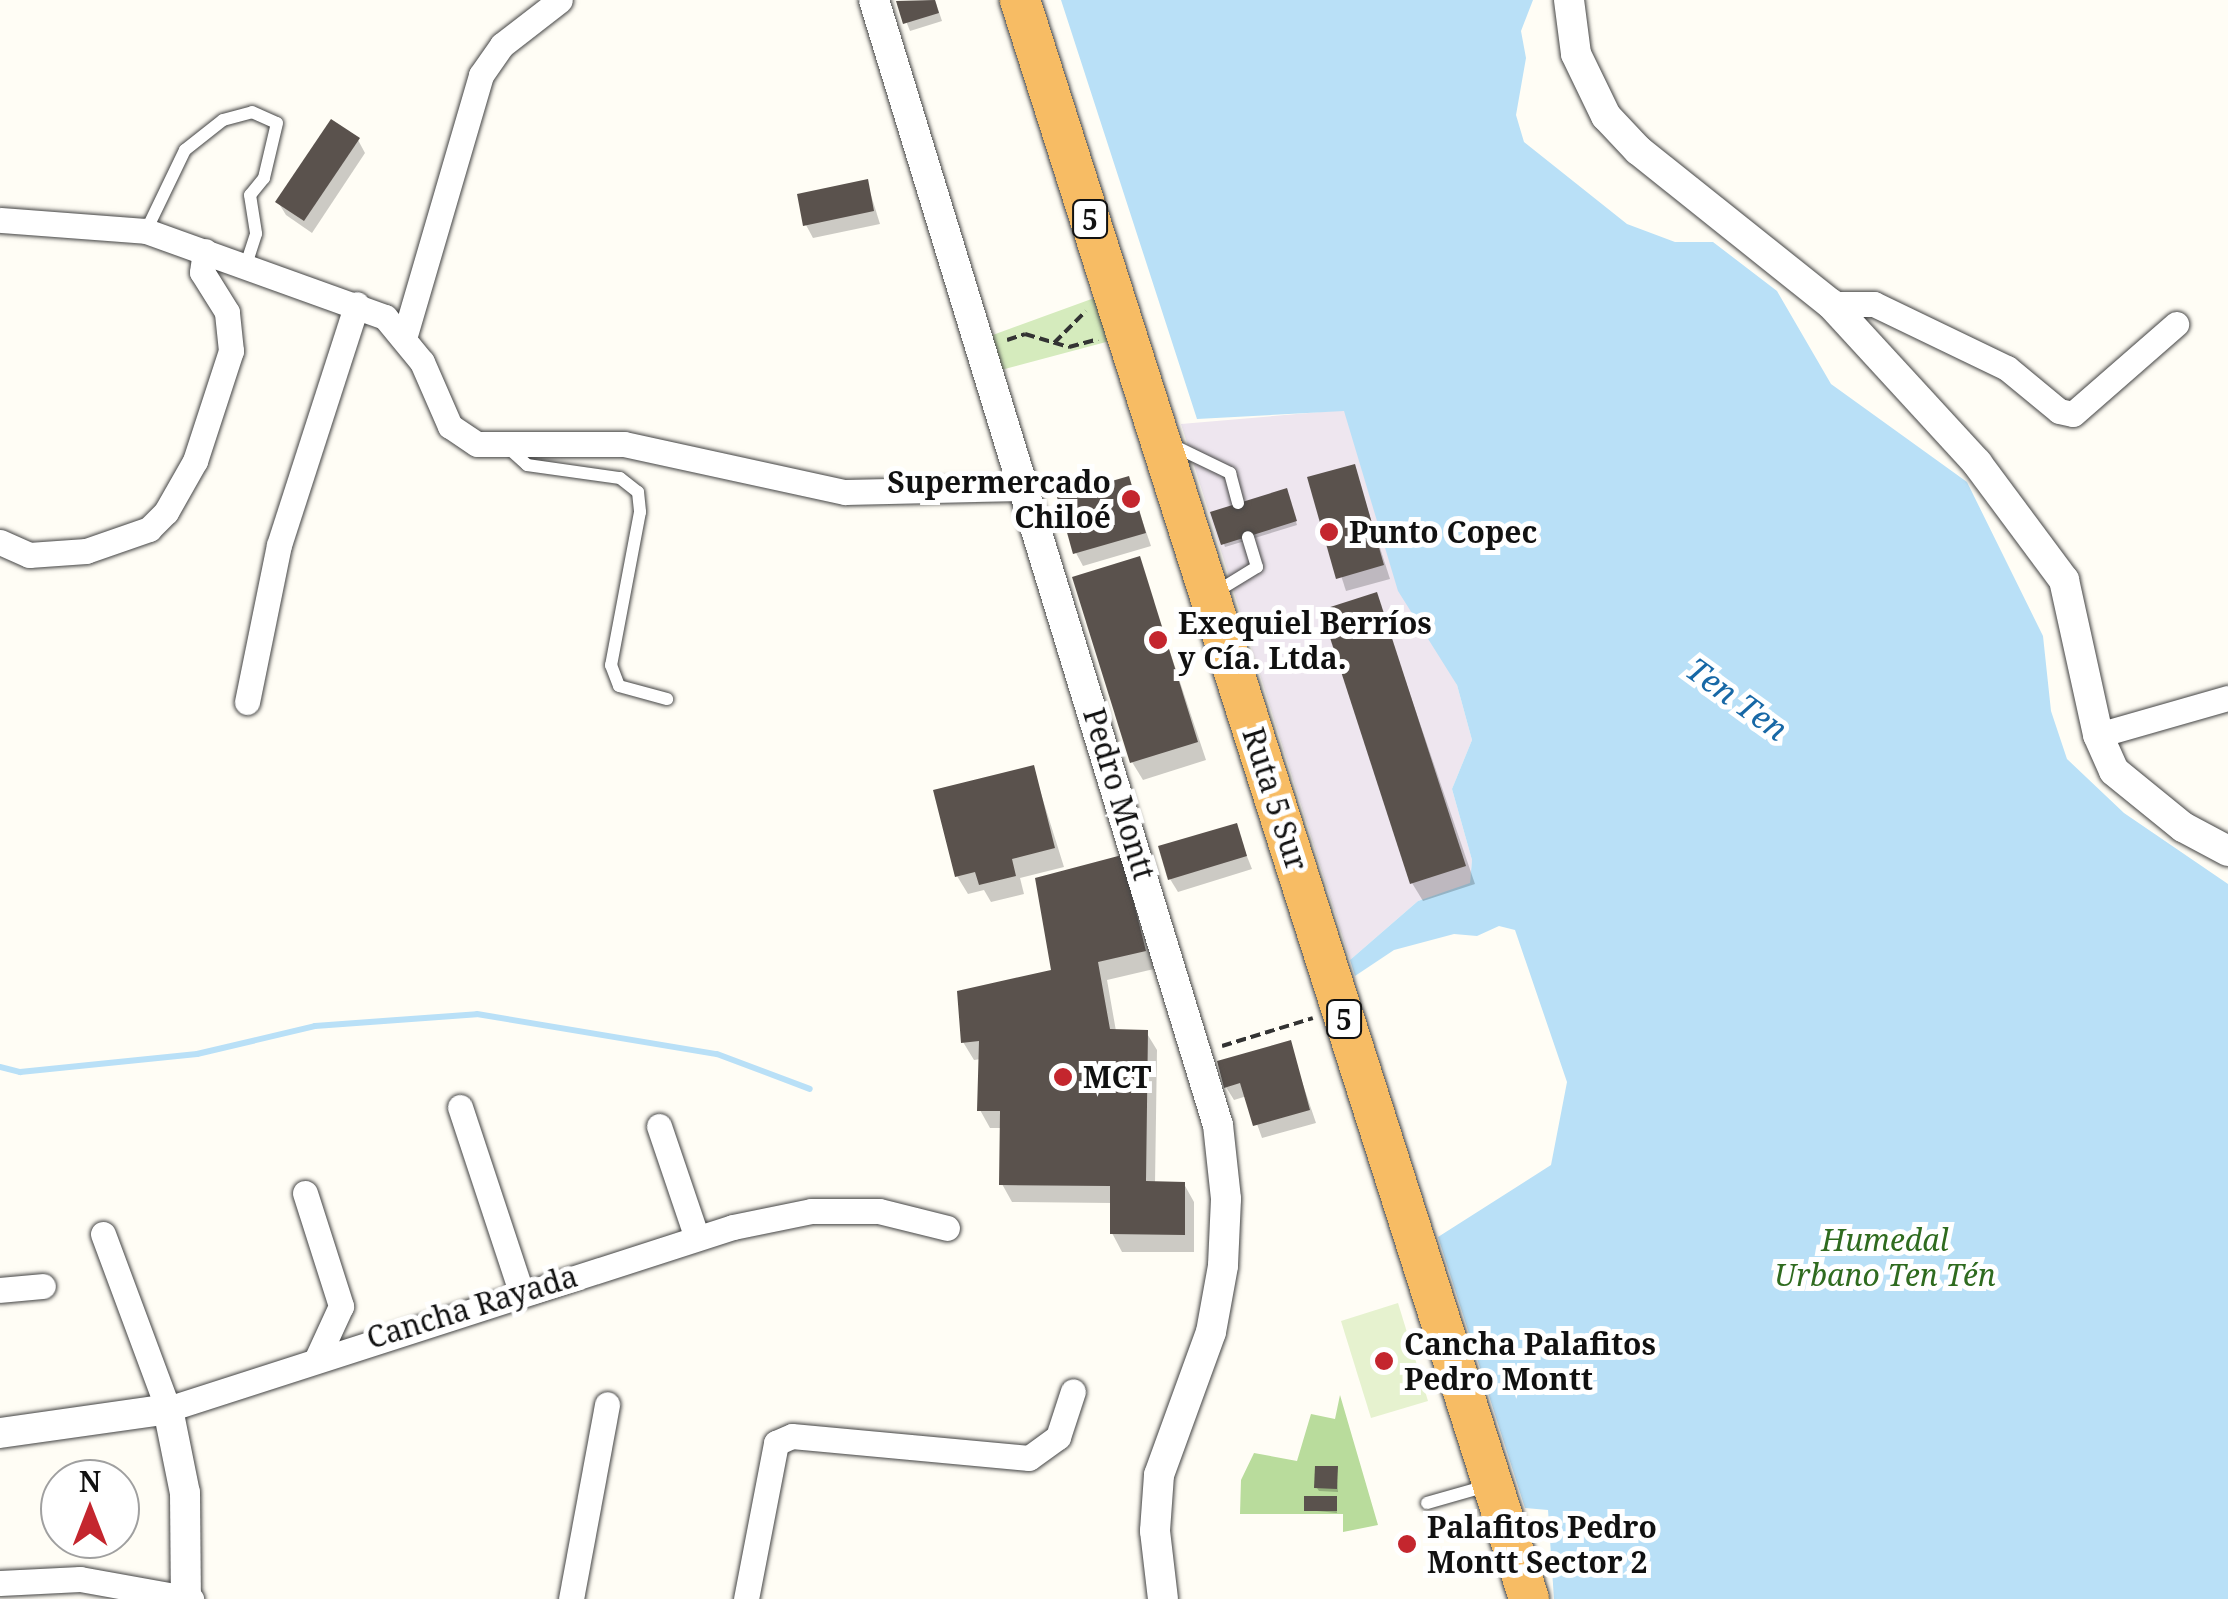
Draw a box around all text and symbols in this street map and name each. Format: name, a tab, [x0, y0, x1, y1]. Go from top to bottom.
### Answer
road number: 5	[1070, 196, 1110, 242]
place label: Supermercado Chiloé	[887, 464, 1111, 534]
marker: Supermercado Chiloé	[1120, 488, 1142, 510]
place label: Punto Copec	[1349, 514, 1537, 550]
marker: Punto Copec	[1318, 521, 1340, 543]
place label: Exequiel Berríos y Cía. Ltda.	[1178, 605, 1432, 676]
marker: Exequiel Berríos y Cía. Ltda.	[1147, 629, 1169, 651]
water label: Ten Ten	[1679, 650, 1795, 748]
street label: Pedro Montt	[1076, 704, 1162, 884]
street label: Ruta 5 Sur	[1235, 723, 1315, 875]
road number: 5	[1324, 996, 1364, 1042]
place label: MCT	[1083, 1059, 1151, 1095]
marker: MCT	[1052, 1066, 1074, 1088]
park label: Humedal Urbano Ten Tén	[1774, 1222, 1996, 1292]
street label: Cancha Rayada	[362, 1258, 582, 1356]
place label: Cancha Palafitos Pedro Montt	[1404, 1326, 1656, 1396]
marker: Cancha Palafitos Pedro Montt	[1373, 1350, 1395, 1372]
north arrow	[40, 1459, 140, 1559]
text: N	[79, 1462, 101, 1500]
place label: Palafitos Pedro Montt Sector 2	[1427, 1509, 1657, 1580]
marker: Palafitos Pedro Montt Sector 2	[1396, 1533, 1418, 1555]

